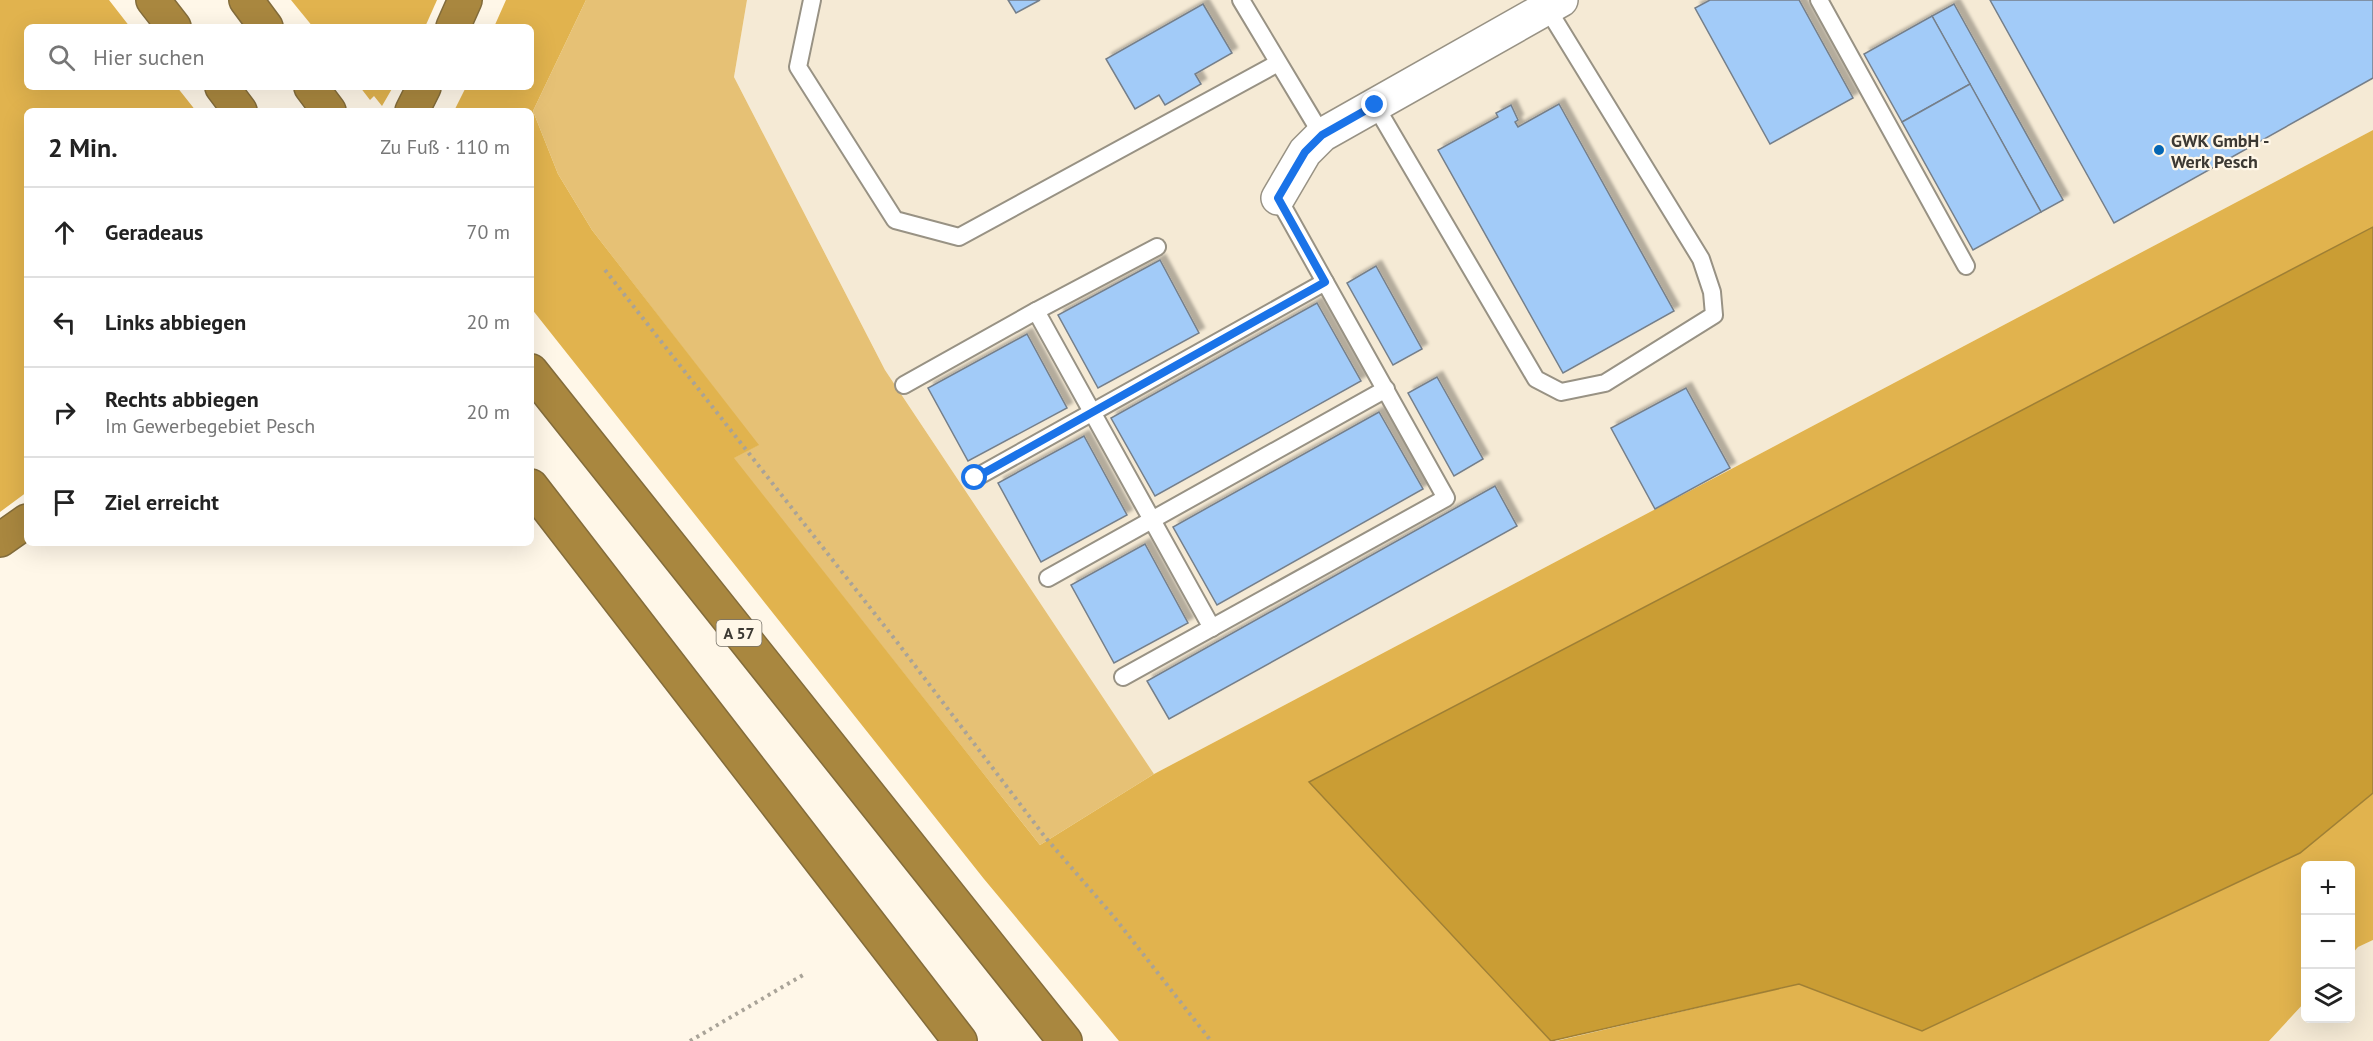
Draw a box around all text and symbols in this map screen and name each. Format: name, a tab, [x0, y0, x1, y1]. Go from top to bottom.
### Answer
search box	[24, 24, 534, 90]
icon: search	[45, 41, 78, 74]
text: Hier suchen	[93, 43, 205, 71]
route end	[1361, 91, 1387, 117]
place label: GWK GmbH - Werk Pesch	[2171, 129, 2269, 173]
text: 2 Min.	[48, 131, 118, 164]
text: Zu Fuß · 110 m	[380, 134, 510, 160]
marker: GWK GmbH - Werk Pesch	[2152, 143, 2166, 157]
icon: ahead	[48, 216, 81, 249]
text: Geradeaus	[105, 218, 203, 246]
text: 70 m	[467, 219, 510, 245]
icon: left	[48, 306, 81, 339]
text: Links abbiegen	[105, 308, 246, 336]
text: 20 m	[467, 309, 510, 335]
text: Rechts abbiegen	[105, 385, 259, 413]
icon: right	[48, 396, 81, 429]
text: 20 m	[467, 399, 510, 425]
text: Im Gewerbegebiet Pesch	[105, 413, 315, 439]
route start	[961, 464, 987, 490]
icon: arrive	[48, 486, 81, 519]
text: Ziel erreicht	[105, 488, 219, 516]
road number: A 57	[716, 620, 762, 646]
map controls	[2301, 861, 2355, 1023]
button: +	[2301, 861, 2355, 915]
button: −	[2301, 915, 2355, 969]
button: layers	[2301, 969, 2355, 1023]

